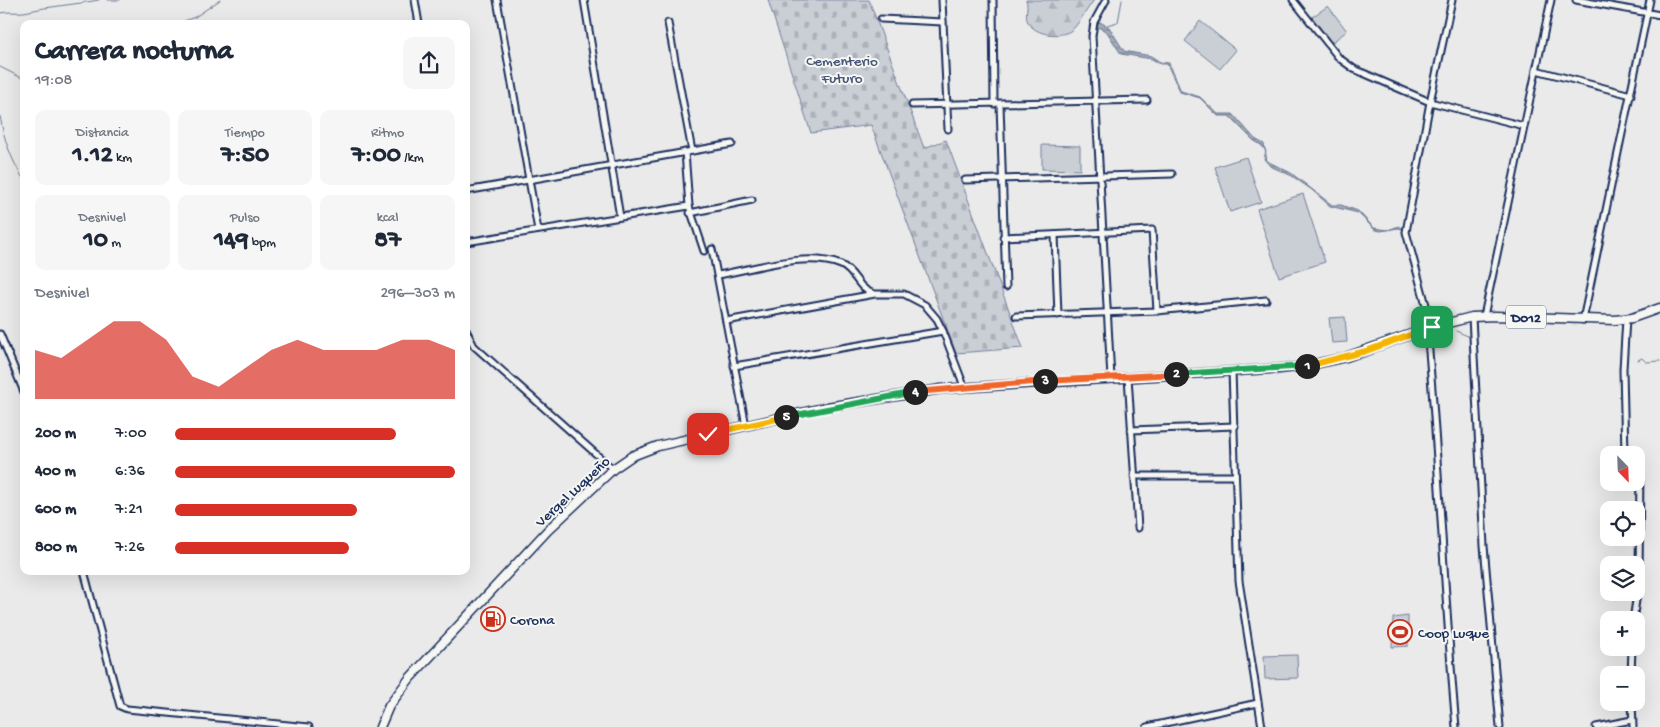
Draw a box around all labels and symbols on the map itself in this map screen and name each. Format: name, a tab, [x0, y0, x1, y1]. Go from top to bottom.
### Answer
park label: Cementerio Futuro	[806, 53, 878, 88]
pin	[1411, 306, 1453, 348]
road number: D012	[1506, 306, 1546, 328]
pin: 1	[1294, 354, 1320, 378]
pin: 2	[1164, 362, 1188, 386]
pin: 3	[1032, 368, 1058, 394]
pin: 4	[902, 380, 928, 404]
pin: 5	[774, 404, 798, 430]
pin	[687, 413, 729, 455]
north arrow	[1600, 446, 1645, 491]
street label: Vergel Luqueño	[531, 453, 615, 532]
fuel station icon: Corona	[480, 606, 506, 632]
place label: Corona	[510, 612, 555, 630]
sports icon: Coop Luque	[1387, 619, 1413, 645]
place label: Coop Luque	[1418, 625, 1489, 643]

